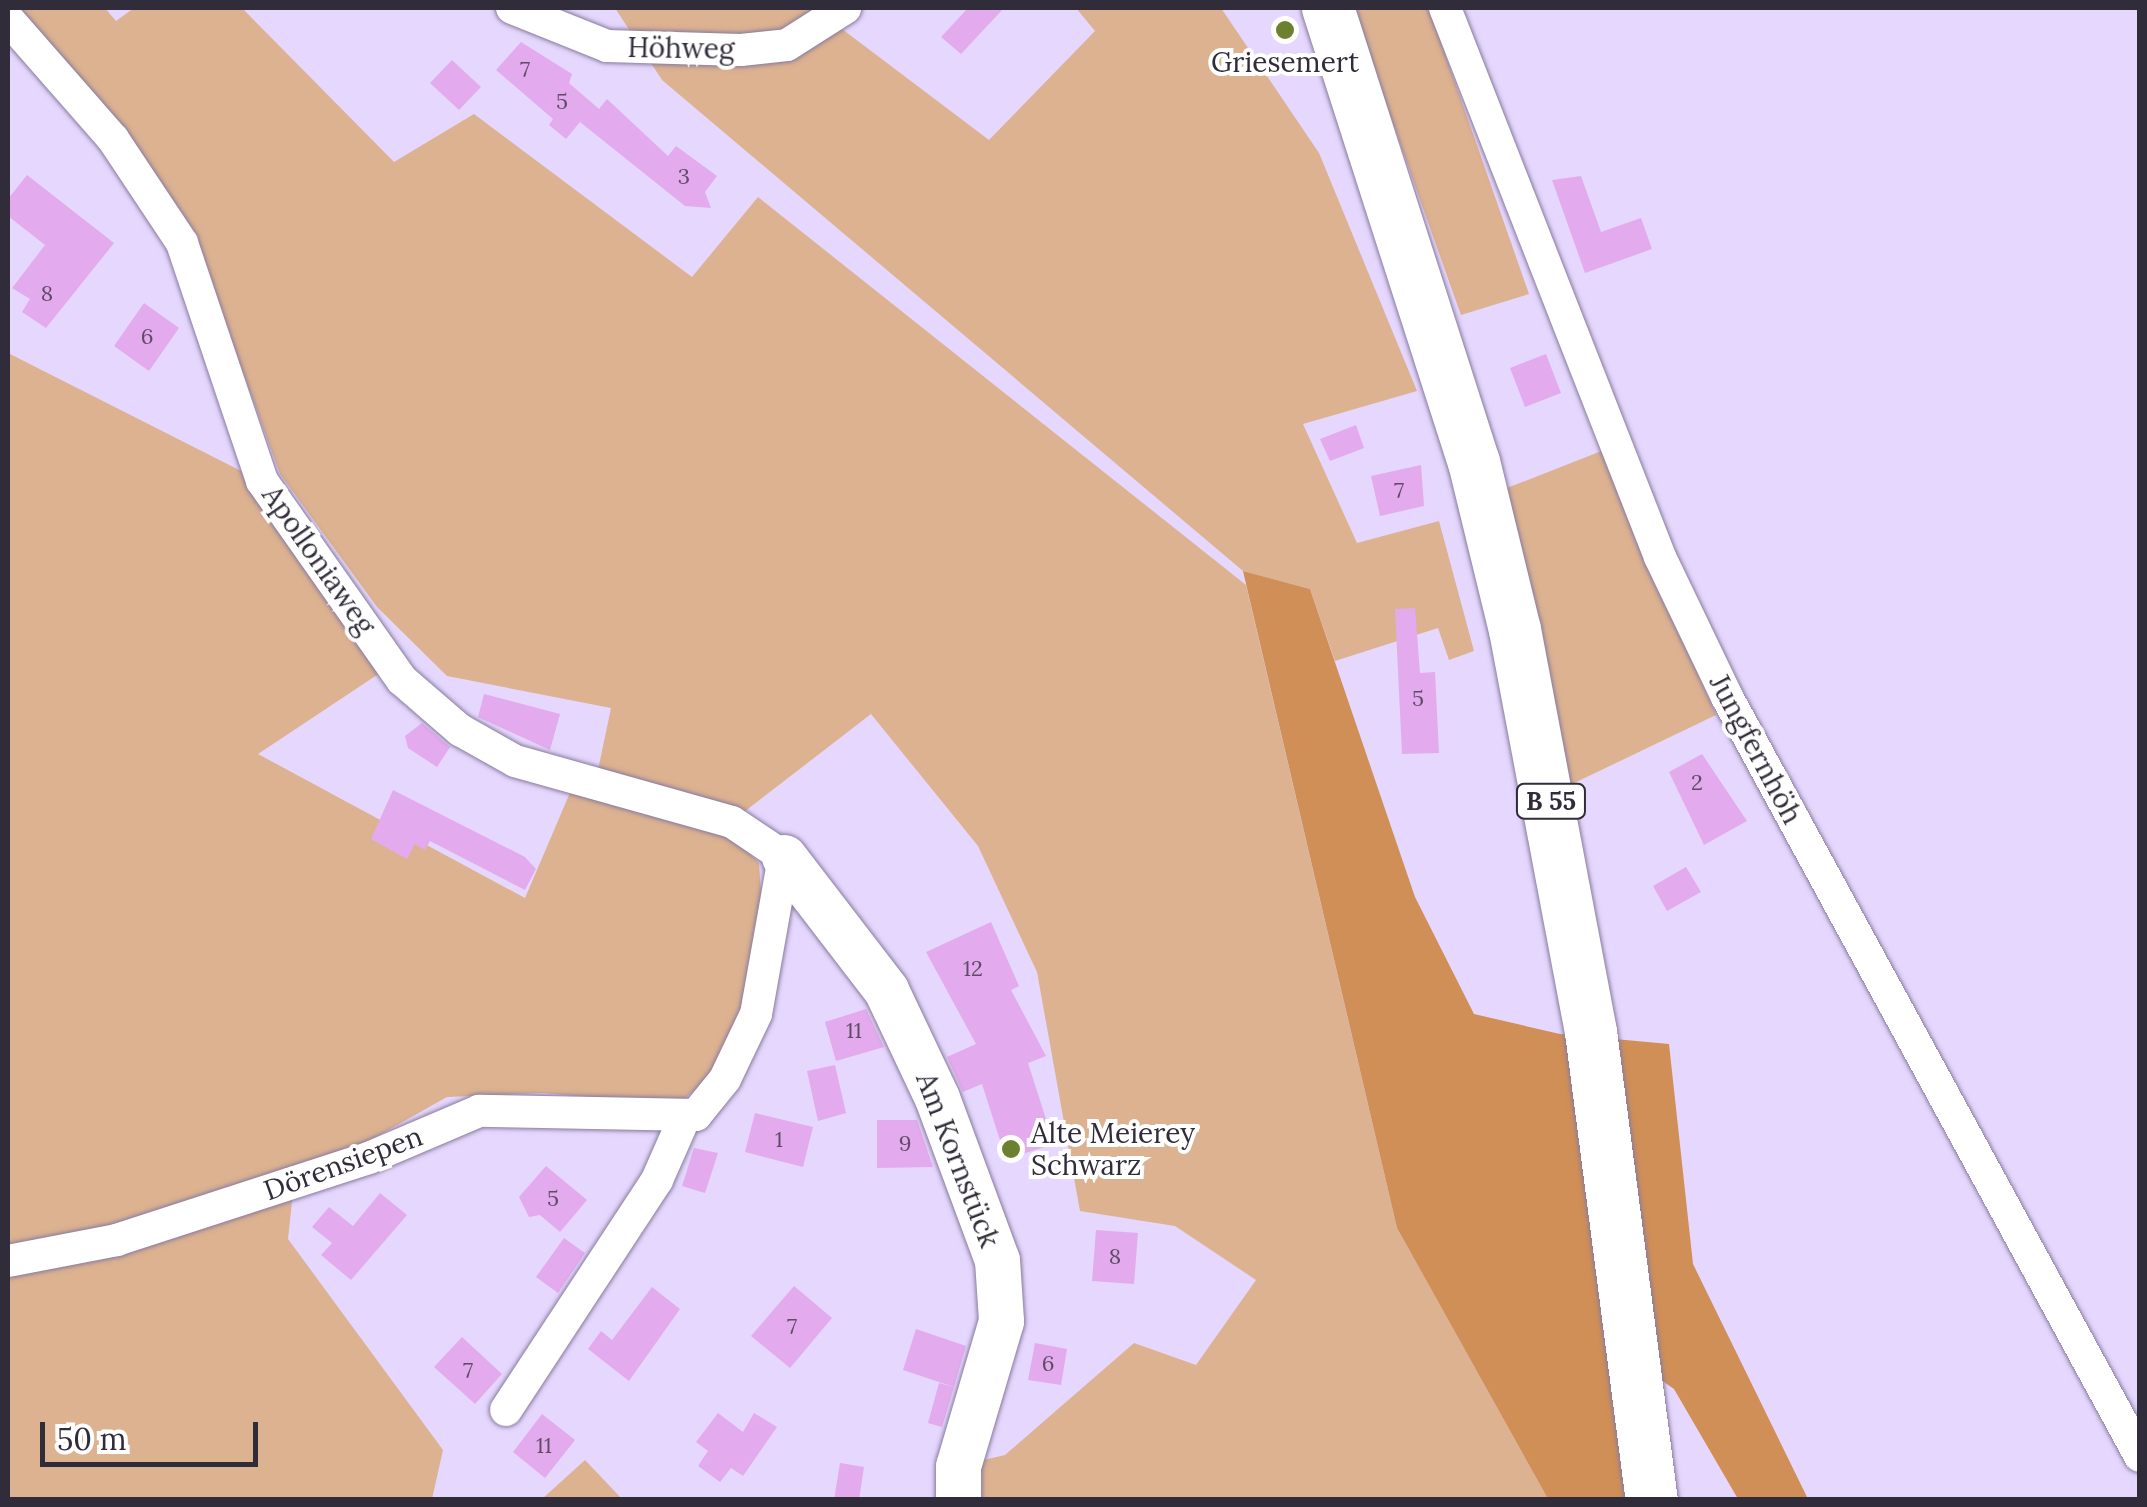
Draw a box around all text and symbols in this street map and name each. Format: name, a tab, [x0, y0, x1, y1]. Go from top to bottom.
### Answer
marker: Griesemert	[1274, 19, 1296, 41]
street label: Höhweg	[627, 30, 735, 66]
place label: Griesemert	[1211, 45, 1359, 79]
house number: 7	[520, 57, 530, 83]
house number: 5	[556, 89, 568, 115]
house number: 3	[678, 164, 690, 190]
house number: 8	[41, 281, 53, 307]
house number: 6	[141, 324, 153, 350]
house number: 7	[1394, 478, 1404, 504]
street label: Apolloniaweg	[255, 479, 383, 641]
street label: Jungfernhöh	[1703, 669, 1809, 829]
house number: 5	[1412, 686, 1424, 712]
house number: 2	[1691, 770, 1703, 796]
road number: B 55	[1514, 781, 1588, 821]
house number: 12	[963, 956, 983, 982]
house number: 11	[846, 1018, 862, 1044]
street label: Am Kornstück	[909, 1068, 1007, 1252]
place label: Alte Meierey Schwarz	[1031, 1116, 1195, 1182]
street label: Dörensiepen	[259, 1119, 427, 1207]
house number: 1	[775, 1127, 783, 1153]
house number: 9	[899, 1131, 911, 1157]
marker: Alte Meierey Schwarz	[1000, 1138, 1022, 1160]
house number: 5	[547, 1186, 559, 1212]
house number: 8	[1109, 1244, 1121, 1270]
house number: 7	[787, 1314, 797, 1340]
house number: 6	[1042, 1351, 1054, 1377]
house number: 7	[463, 1358, 473, 1384]
scale bar	[45, 1402, 262, 1464]
text: 50 m	[57, 1420, 127, 1458]
house number: 11	[536, 1433, 552, 1459]

